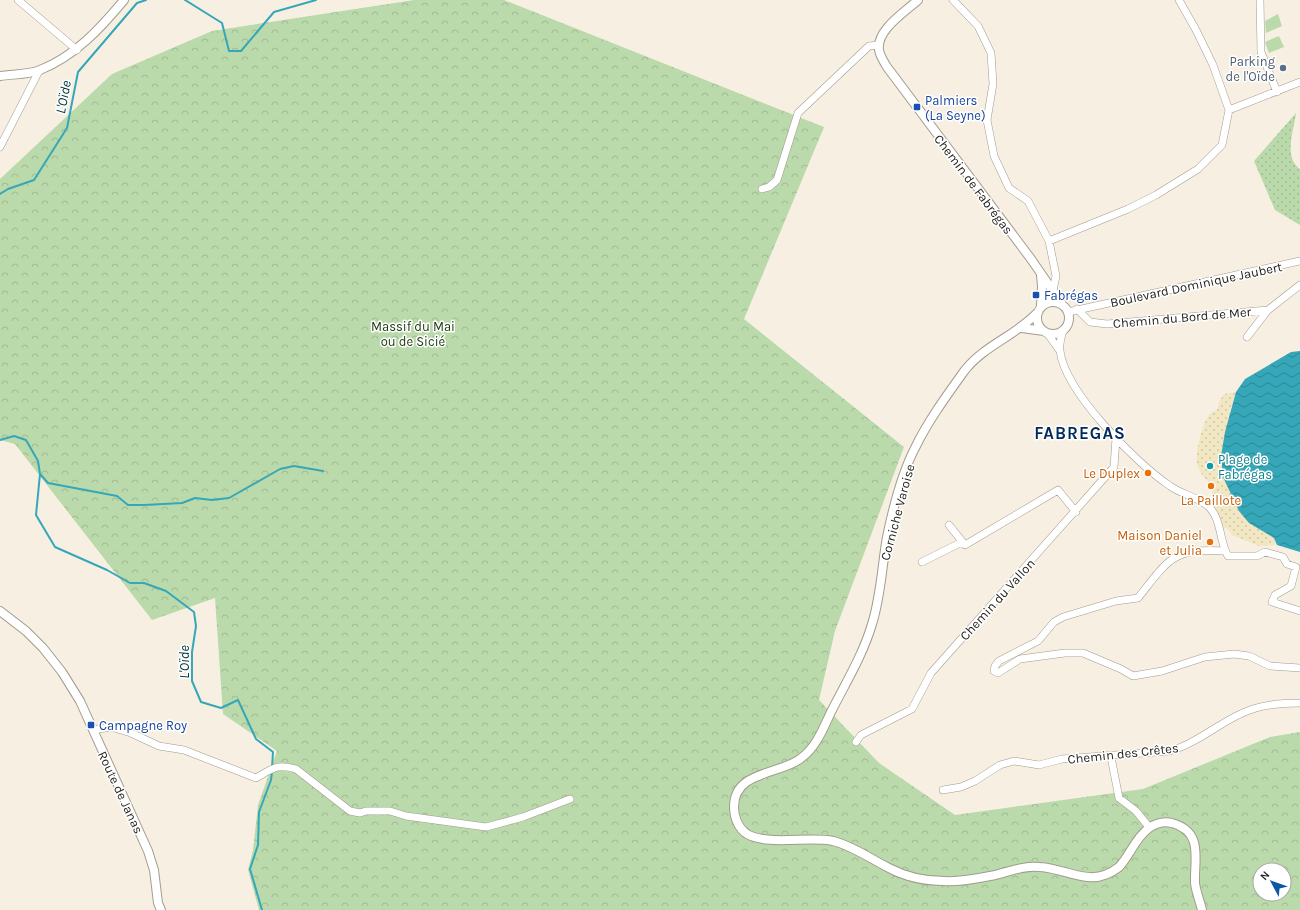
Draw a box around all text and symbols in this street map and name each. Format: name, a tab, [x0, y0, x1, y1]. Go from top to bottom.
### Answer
place label: Parking de l'Oïde	[1225, 54, 1276, 84]
marker: Parking de l'Oïde	[1278, 63, 1288, 73]
water label: L'Oïde	[52, 79, 75, 115]
place label: Palmiers (La Seyne)	[925, 93, 986, 123]
marker: Palmiers (La Seyne)	[912, 102, 922, 112]
street label: Chemin de Fabrégas	[931, 131, 1016, 237]
street label: Boulevard Dominique Jaubert	[1109, 259, 1284, 311]
place label: Fabrégas	[1044, 288, 1098, 303]
marker: Fabrégas	[1031, 290, 1041, 300]
street label: Chemin du Bord de Mer	[1112, 304, 1252, 331]
park label: Massif du Mai ou de Sicié	[371, 319, 455, 349]
district label: FABREGAS	[1034, 423, 1126, 443]
place label: Plage de Fabrégas	[1218, 452, 1272, 482]
marker: Plage de Fabrégas	[1205, 461, 1215, 471]
street label: Corniche Varoise	[877, 462, 918, 562]
place label: Le Duplex	[1083, 466, 1140, 481]
marker: Le Duplex	[1143, 468, 1153, 478]
marker: La Paillote	[1206, 481, 1216, 491]
place label: La Paillote	[1181, 493, 1242, 508]
place label: Maison Daniel et Julia	[1117, 528, 1202, 558]
marker: Maison Daniel et Julia	[1205, 537, 1215, 547]
street label: Chemin du Vallon	[957, 556, 1038, 643]
water label: L'Oïde	[176, 645, 193, 679]
place label: Campagne Roy	[99, 718, 187, 733]
marker: Campagne Roy	[86, 720, 96, 730]
street label: Chemin des Crêtes	[1067, 740, 1179, 767]
street label: Route de Janas	[95, 749, 146, 836]
north arrow	[1252, 862, 1292, 902]
text: N	[1257, 869, 1272, 883]

